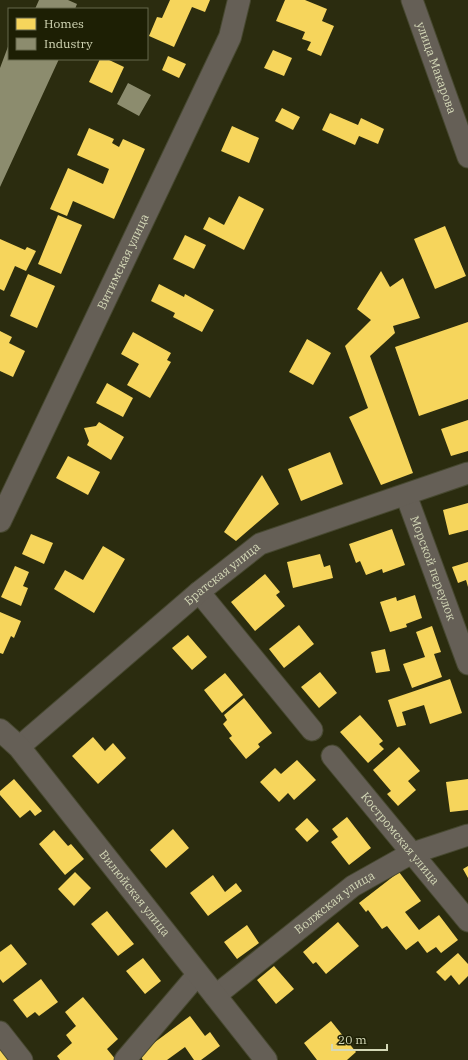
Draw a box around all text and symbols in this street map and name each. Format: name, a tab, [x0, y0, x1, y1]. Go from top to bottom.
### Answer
legend	[8, 8, 148, 60]
text: Homes	[44, 16, 84, 31]
street label: улица Макарова	[413, 20, 460, 116]
text: Industry	[44, 36, 93, 51]
street label: Витимская улица	[94, 211, 152, 312]
street label: Морской переулок	[407, 514, 459, 622]
street label: Братская улица	[181, 539, 263, 608]
street label: Костромская улица	[358, 789, 443, 888]
street label: Вилюйская улица	[96, 847, 174, 940]
street label: Волжская улица	[291, 867, 378, 937]
scale bar	[332, 1026, 387, 1052]
text: 20 m	[338, 1032, 367, 1047]

